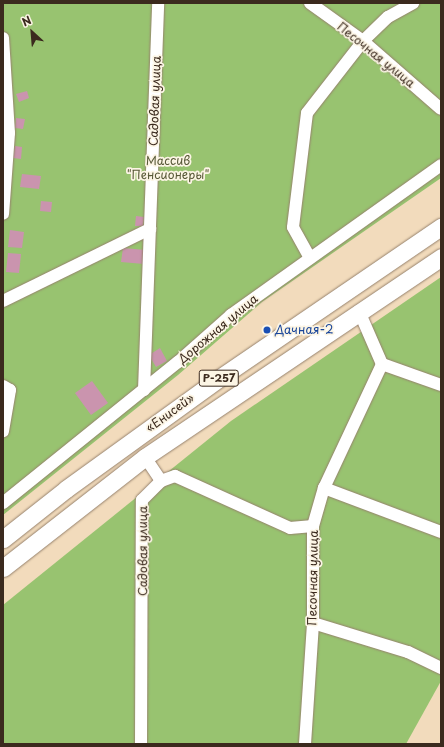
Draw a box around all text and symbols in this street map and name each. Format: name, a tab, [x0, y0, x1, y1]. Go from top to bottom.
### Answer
text: N	[19, 11, 34, 30]
north arrow	[12, 12, 52, 52]
street label: Песочная улица	[334, 19, 418, 91]
street label: Садовая улица	[146, 55, 164, 147]
park label: Массив "Пенсионеры"	[127, 154, 209, 182]
street label: Дорожная улица	[175, 291, 261, 367]
place label: Дачная-2	[275, 323, 333, 337]
marker: Дачная-2	[262, 325, 272, 335]
road number: Р-257	[198, 369, 240, 387]
street label: «Енисей»	[143, 391, 197, 435]
street label: Садовая улица	[136, 506, 150, 596]
street label: Песочная улица	[305, 530, 321, 626]

